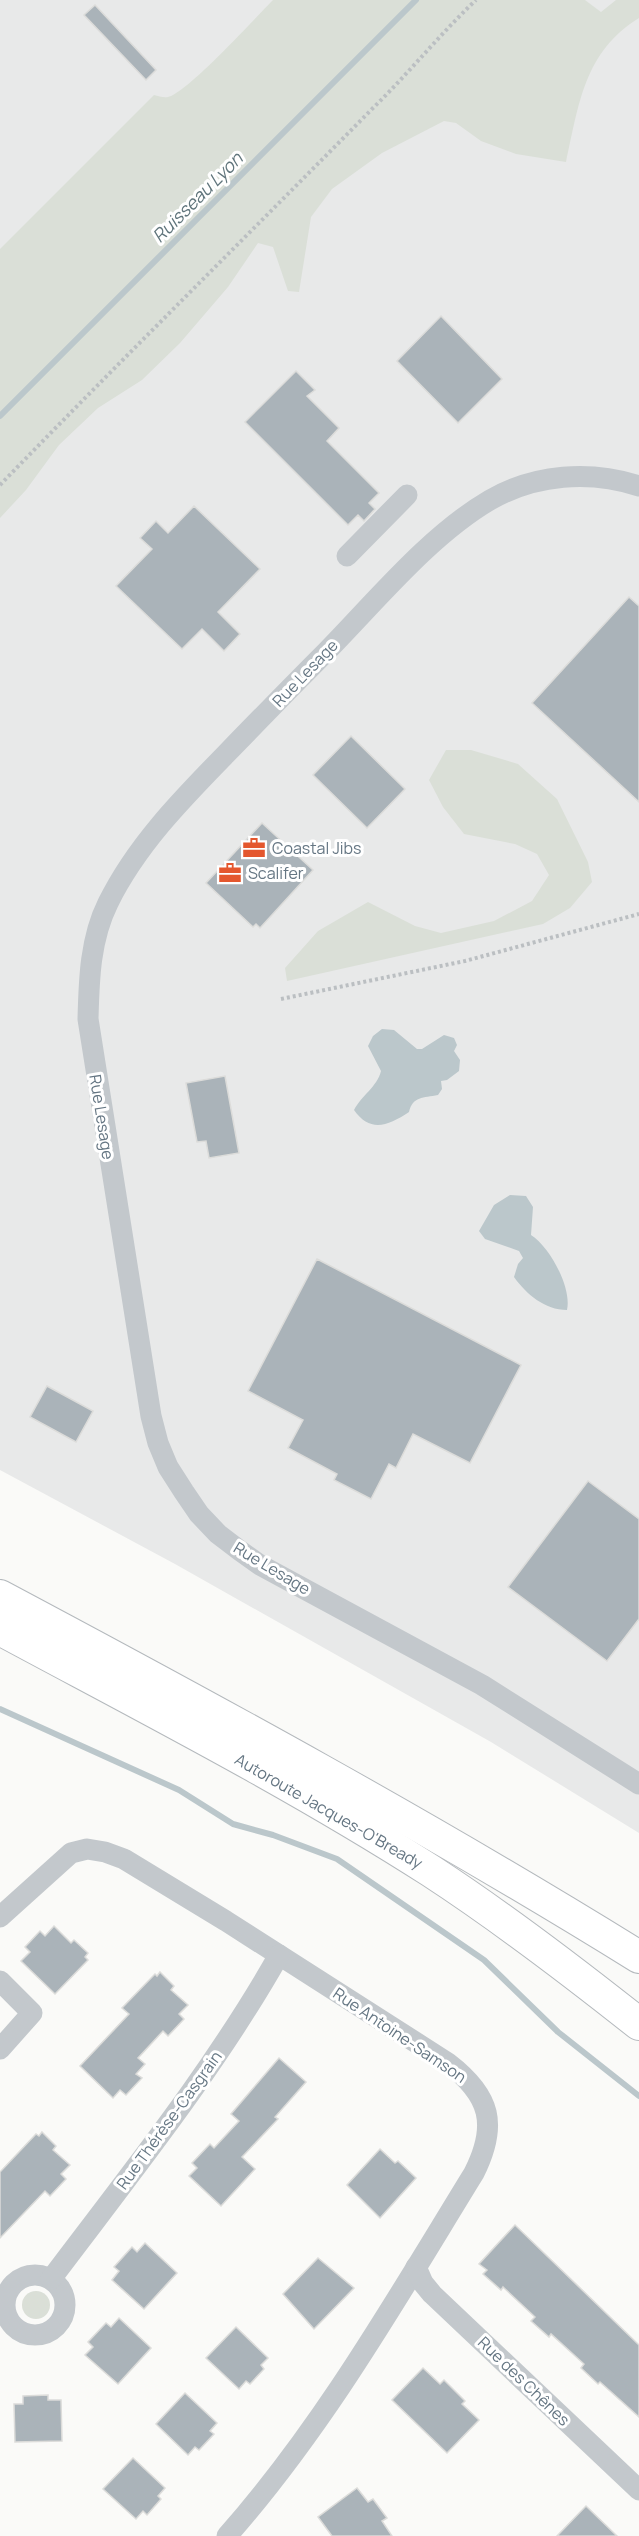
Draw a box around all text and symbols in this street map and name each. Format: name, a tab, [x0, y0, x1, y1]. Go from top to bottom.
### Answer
water label: Ruisseau Lyon	[147, 146, 248, 247]
street label: Rue Lesage	[267, 635, 343, 711]
office icon: Coastal Jibs	[241, 835, 267, 861]
place label: Coastal Jibs	[272, 837, 361, 859]
office icon: Scalifer	[217, 860, 243, 886]
place label: Scalifer	[248, 862, 304, 884]
street label: Rue Lesage	[84, 1073, 120, 1161]
street label: Rue Lesage	[230, 1536, 314, 1600]
street label: Autoroute Jacques-O'Bready	[231, 1748, 427, 1874]
street label: Rue Antoine-Samson	[329, 1982, 471, 2088]
street label: Rue Thérèse-Casgrain	[111, 2046, 227, 2194]
street label: Rue des Chênes	[473, 2331, 575, 2431]

